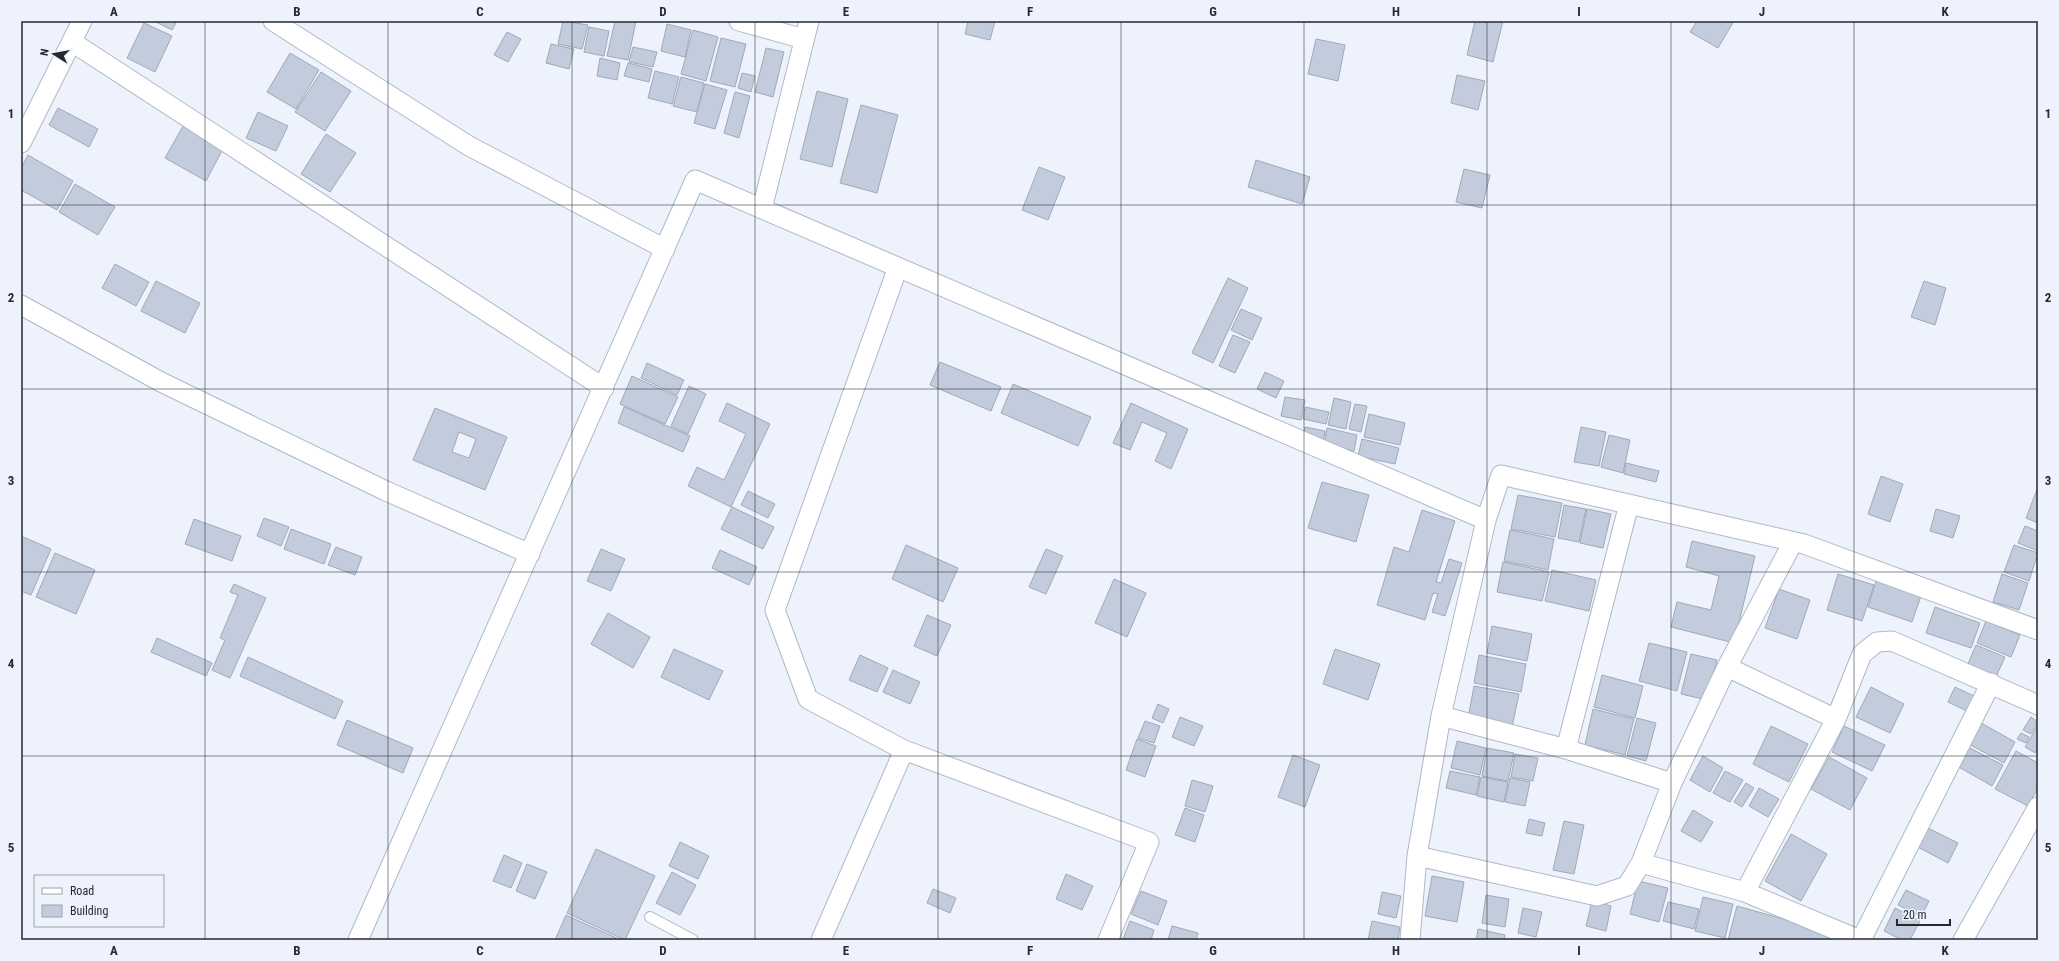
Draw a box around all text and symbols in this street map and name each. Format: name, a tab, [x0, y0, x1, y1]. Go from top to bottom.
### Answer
text: A	[110, 4, 118, 19]
text: B	[293, 4, 301, 19]
text: C	[476, 4, 484, 19]
text: D	[659, 4, 667, 19]
text: E	[843, 4, 850, 19]
text: F	[1027, 4, 1033, 19]
text: G	[1209, 4, 1217, 19]
text: H	[1392, 4, 1400, 19]
text: I	[1577, 4, 1581, 19]
text: J	[1759, 4, 1765, 19]
text: K	[1941, 4, 1949, 19]
north arrow	[34, 34, 74, 74]
text: N	[38, 47, 52, 57]
text: 1	[8, 106, 14, 121]
text: 1	[2045, 106, 2051, 121]
text: 2	[8, 290, 15, 305]
text: 2	[2045, 290, 2052, 305]
text: 3	[8, 473, 14, 488]
text: 3	[2045, 473, 2051, 488]
text: 4	[8, 656, 15, 671]
text: 4	[2045, 656, 2052, 671]
text: 5	[8, 840, 15, 855]
text: 5	[2045, 840, 2052, 855]
legend	[34, 875, 164, 927]
text: Road	[70, 884, 94, 898]
scale bar	[1897, 901, 1950, 927]
text: Building	[70, 904, 108, 918]
text: 20 m	[1903, 908, 1927, 922]
text: A	[110, 943, 118, 958]
text: B	[293, 943, 301, 958]
text: C	[476, 943, 484, 958]
text: D	[659, 943, 667, 958]
text: E	[843, 943, 850, 958]
text: F	[1027, 943, 1033, 958]
text: G	[1209, 943, 1217, 958]
text: H	[1392, 943, 1400, 958]
text: I	[1577, 943, 1581, 958]
text: J	[1759, 943, 1765, 958]
text: K	[1941, 943, 1949, 958]

